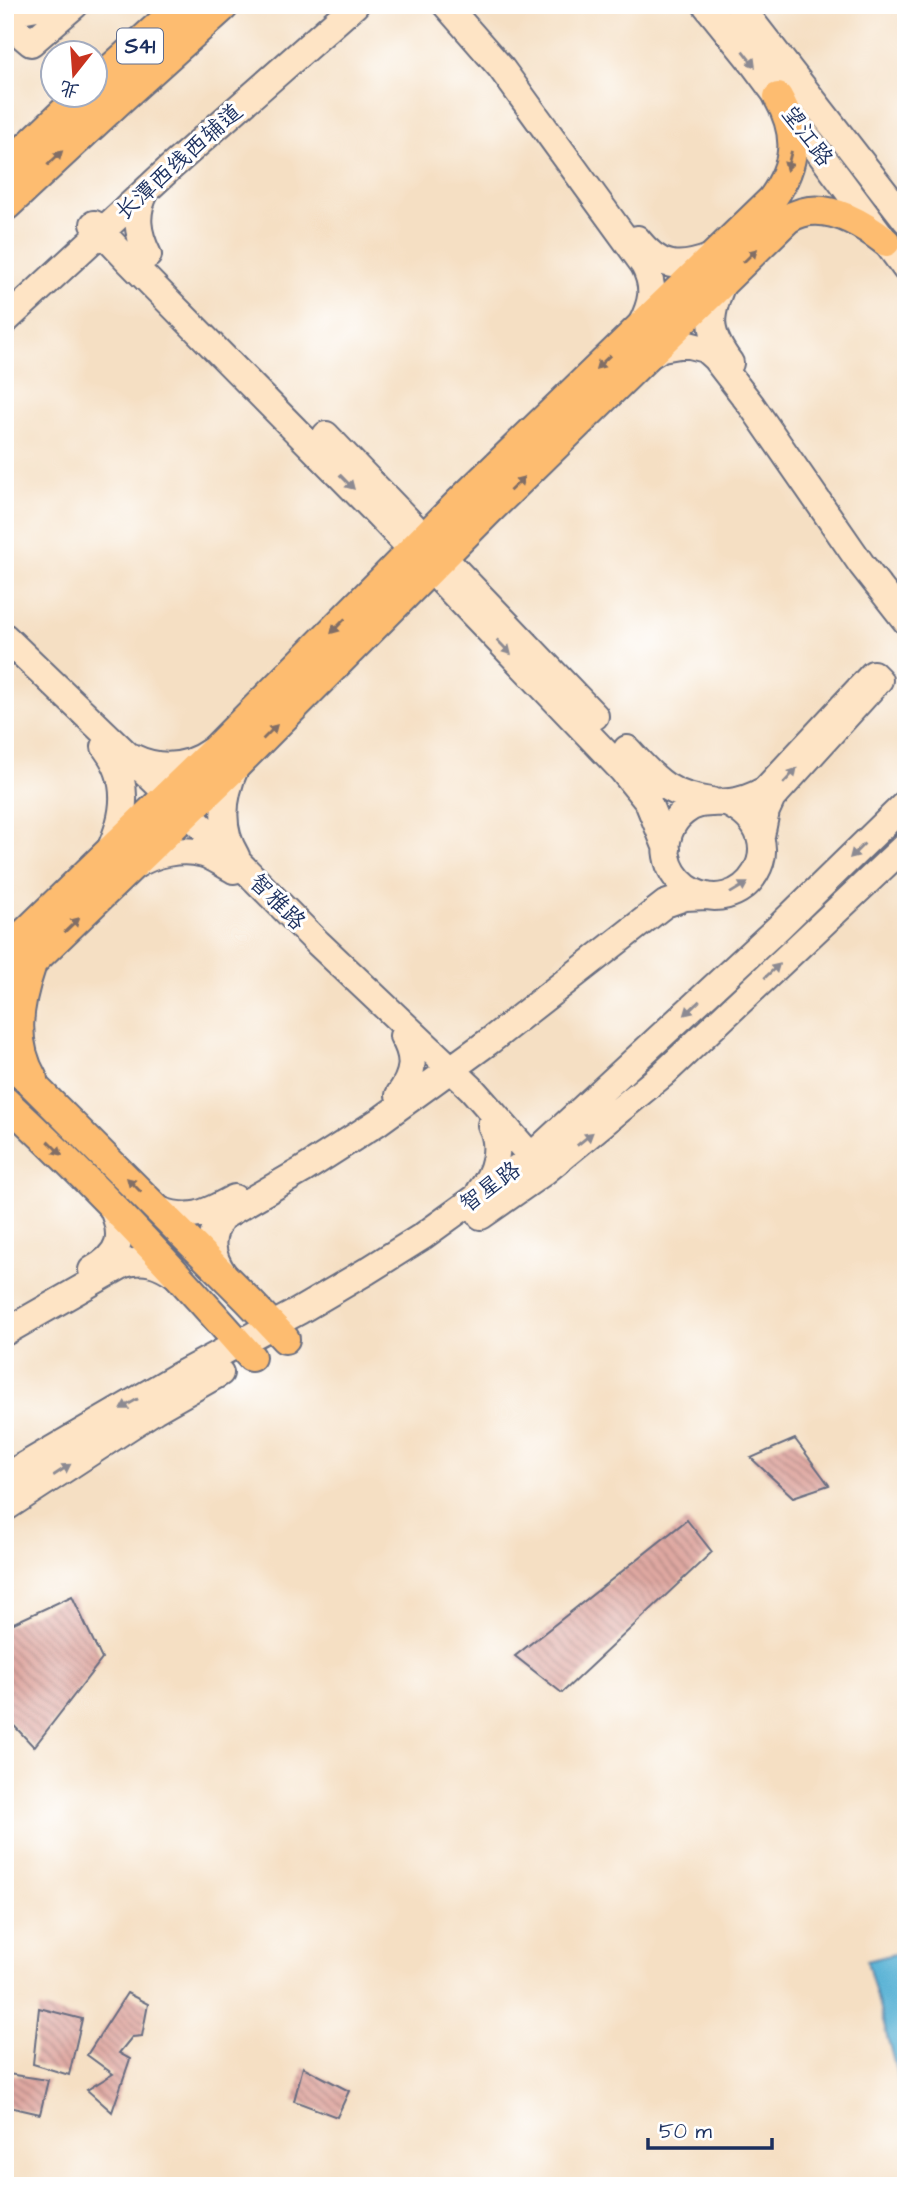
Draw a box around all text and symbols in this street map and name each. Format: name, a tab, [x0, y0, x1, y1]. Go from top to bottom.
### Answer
road number: S41	[117, 28, 163, 64]
north arrow	[38, 38, 108, 108]
one-way arrow	[741, 49, 756, 67]
text: 北	[56, 73, 83, 105]
street label: 长潭西线西辅道	[108, 96, 250, 228]
street label: 望江路	[773, 99, 841, 173]
one-way arrow	[46, 150, 63, 166]
one-way arrow	[783, 151, 794, 173]
one-way arrow	[741, 249, 758, 265]
one-way arrow	[595, 353, 612, 369]
one-way arrow	[339, 474, 356, 491]
one-way arrow	[508, 476, 525, 492]
one-way arrow	[330, 617, 346, 634]
one-way arrow	[496, 638, 512, 655]
one-way arrow	[261, 724, 278, 740]
one-way arrow	[782, 767, 798, 785]
one-way arrow	[849, 842, 866, 858]
street label: 智雅路	[241, 866, 313, 938]
one-way arrow	[730, 881, 749, 894]
one-way arrow	[63, 917, 80, 933]
one-way arrow	[763, 964, 780, 980]
one-way arrow	[684, 999, 701, 1015]
one-way arrow	[575, 1132, 593, 1147]
one-way arrow	[46, 1139, 63, 1155]
street label: 智星路	[453, 1154, 527, 1220]
one-way arrow	[125, 1177, 142, 1194]
one-way arrow	[119, 1398, 138, 1410]
one-way arrow	[53, 1463, 71, 1477]
scale bar	[648, 2107, 773, 2151]
text: 50 m	[659, 2117, 713, 2146]

